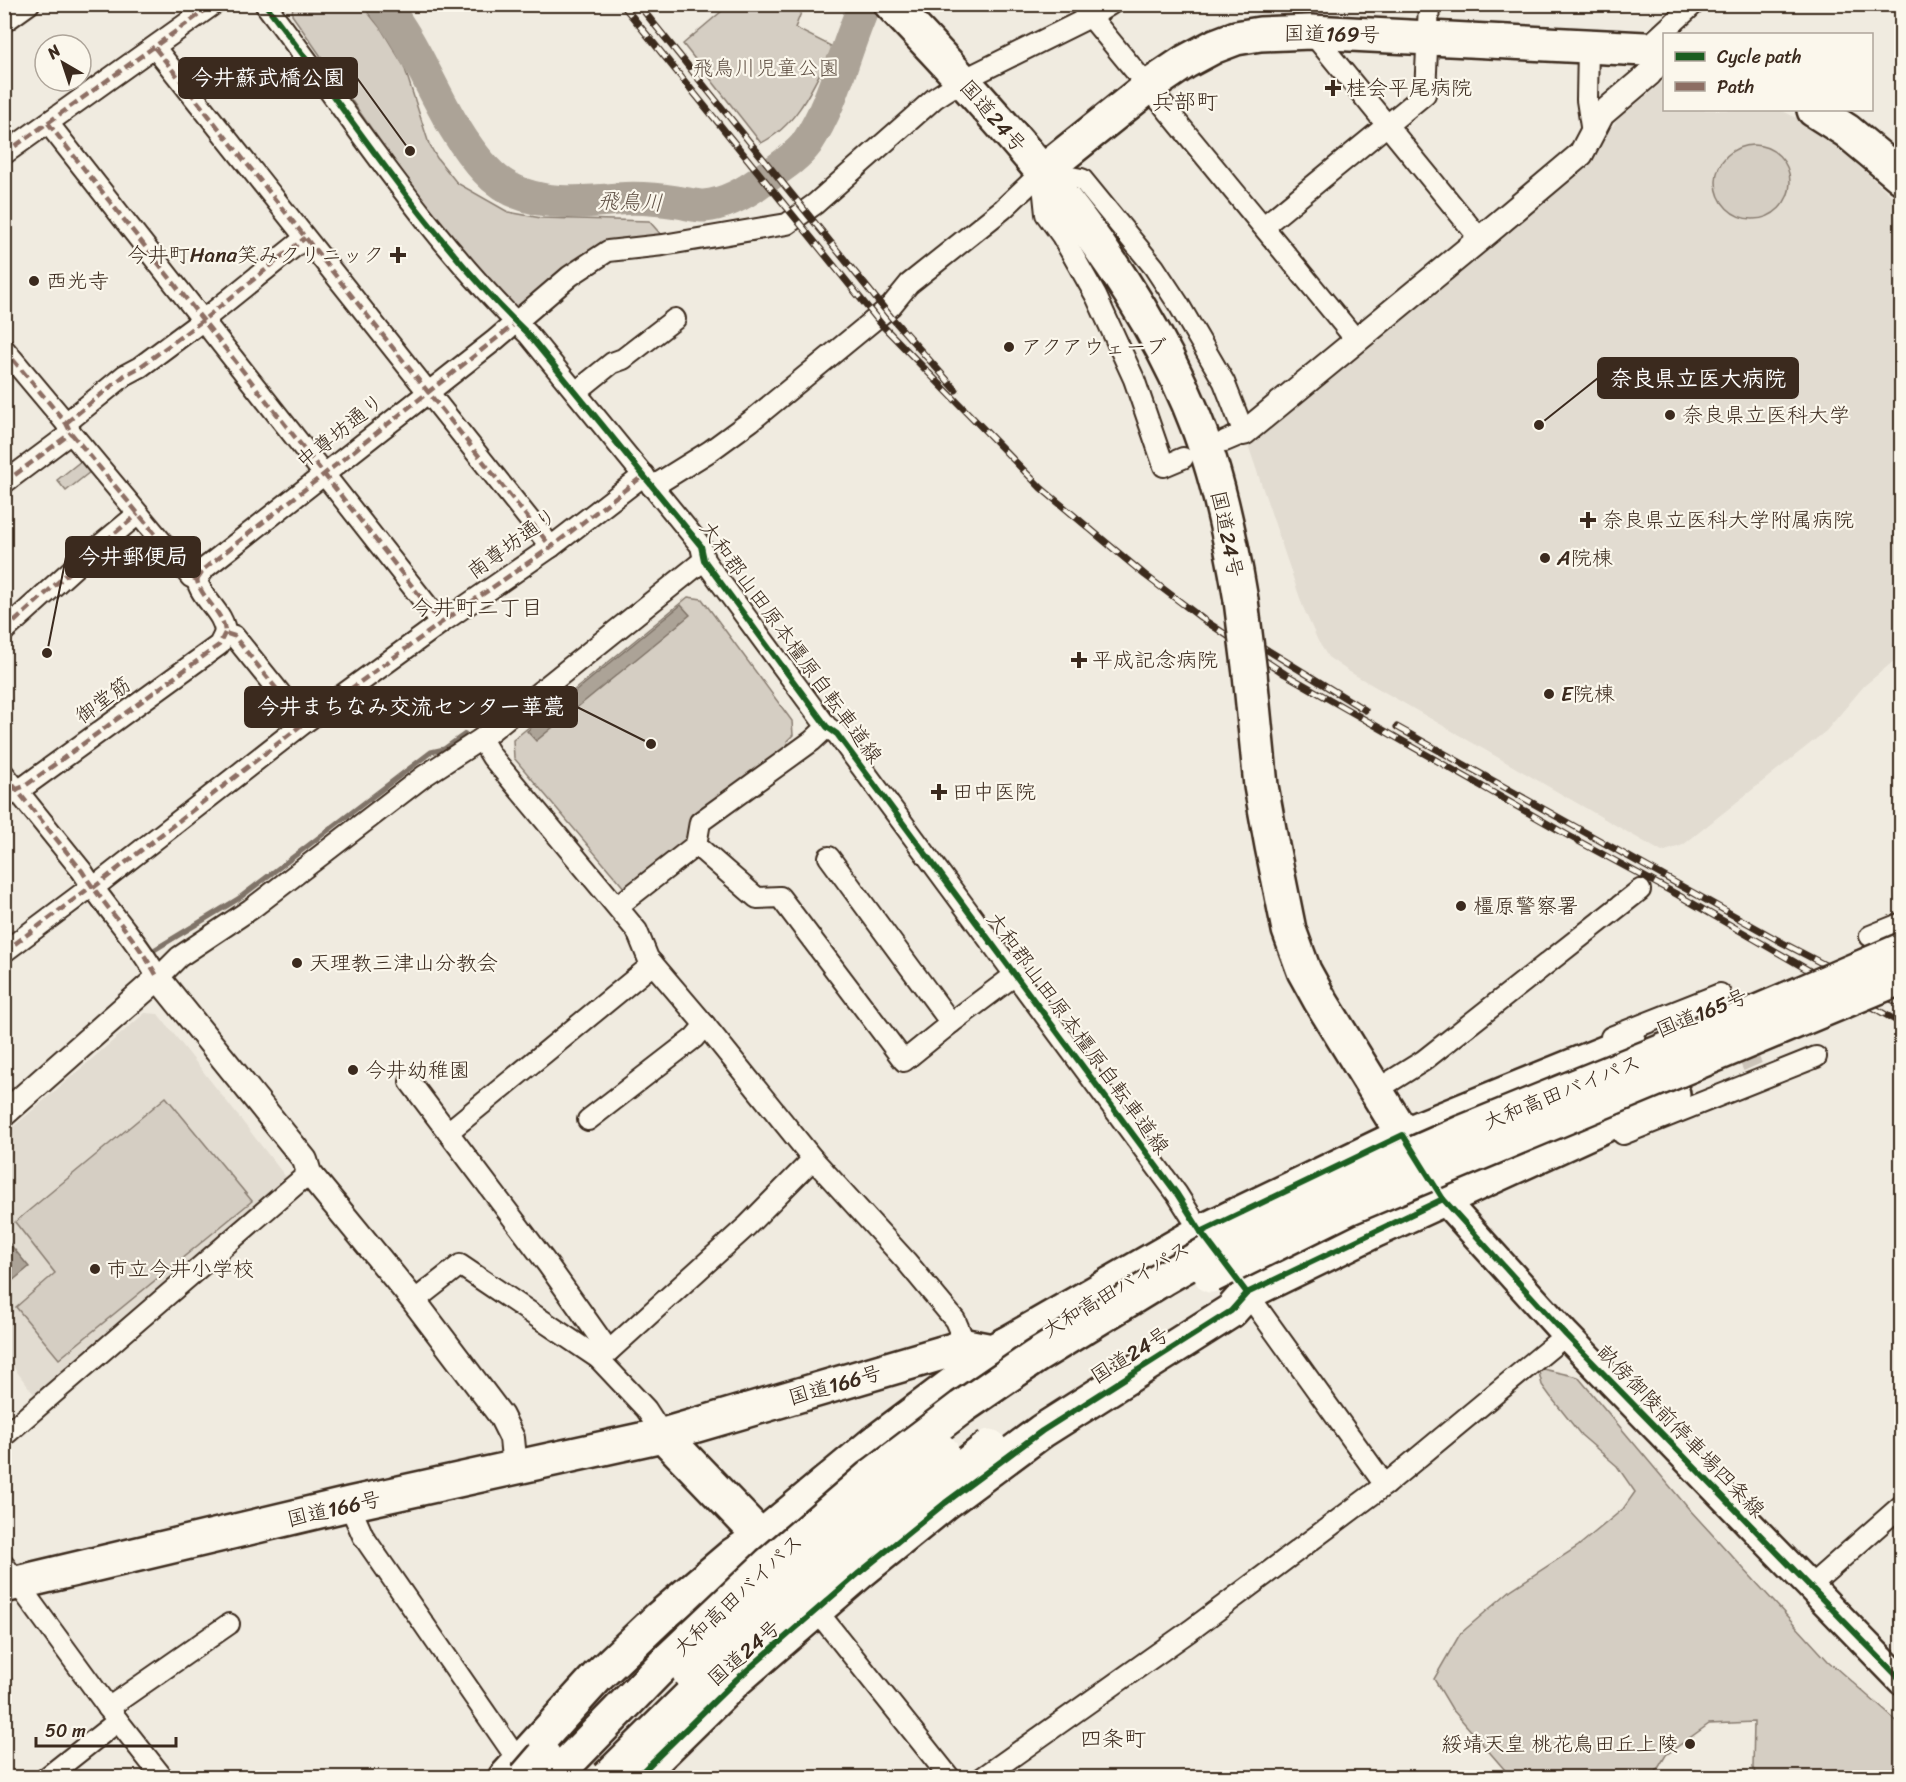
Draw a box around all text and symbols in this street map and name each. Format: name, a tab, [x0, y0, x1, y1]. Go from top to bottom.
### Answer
street label: 国道169号	[1283, 14, 1381, 54]
north arrow	[33, 33, 93, 93]
legend	[1663, 33, 1873, 111]
text: N	[40, 36, 68, 67]
text: Cycle path	[1717, 41, 1801, 73]
park label: 飛鳥川児童公園	[693, 49, 840, 87]
callout: 今井蘇武橋公園	[179, 58, 357, 98]
text: 今井蘇武橋公園	[191, 58, 345, 97]
place label: 桂会平尾病院	[1346, 69, 1472, 107]
street label: 国道24号	[950, 70, 1036, 162]
text: Path	[1717, 71, 1754, 103]
marker: 桂会平尾病院	[1324, 79, 1342, 97]
district label: 兵部町	[1152, 82, 1218, 121]
water label: 飛鳥川	[596, 181, 664, 222]
place label: 今井町Hana笑みクリニック	[127, 236, 384, 274]
marker: 今井町Hana笑みクリニック	[389, 246, 407, 264]
place label: 西光寺	[46, 262, 109, 300]
marker: 西光寺	[27, 274, 41, 288]
place label: アクアウェーブ	[1021, 328, 1167, 366]
marker: アクアウェーブ	[1002, 340, 1016, 354]
callout: 奈良県立医大病院	[1598, 358, 1798, 398]
text: 奈良県立医大病院	[1610, 359, 1786, 398]
street label: 中尊坊通り	[287, 383, 393, 479]
place label: 奈良県立医科大学	[1682, 396, 1850, 434]
marker: 奈良県立医科大学	[1663, 408, 1677, 422]
street label: 国道24号	[1199, 487, 1255, 581]
street label: 南尊坊通り	[458, 497, 566, 589]
place label: 奈良県立医科大学附属病院	[1602, 501, 1854, 539]
marker: 奈良県立医科大学附属病院	[1579, 511, 1597, 529]
street label: 大和郡山田原本橿原自転車道線	[689, 512, 893, 772]
callout: 今井郵便局	[66, 537, 200, 577]
text: 今井郵便局	[78, 537, 188, 576]
place label: A院棟	[1556, 539, 1613, 577]
marker: A院棟	[1538, 551, 1552, 565]
district label: 今井町二丁目	[411, 588, 543, 627]
place label: 平成記念病院	[1092, 641, 1218, 679]
marker: 平成記念病院	[1070, 651, 1088, 669]
street label: 御堂筋	[66, 666, 140, 734]
place label: E院棟	[1561, 675, 1615, 713]
callout: 今井まちなみ交流センター華甍	[245, 687, 577, 727]
text: 今井まちなみ交流センター華甍	[257, 687, 565, 726]
marker: E院棟	[1542, 687, 1556, 701]
place label: 田中医院	[952, 773, 1036, 811]
marker: 田中医院	[930, 783, 948, 801]
place label: 橿原警察署	[1473, 887, 1578, 925]
marker: 橿原警察署	[1454, 899, 1468, 913]
street label: 大和郡山田原本橿原自転車道線	[976, 903, 1180, 1163]
place label: 天理教三津山分教会	[309, 944, 498, 982]
marker: 天理教三津山分教会	[290, 956, 304, 970]
street label: 国道165号	[1650, 977, 1754, 1049]
street label: 大和高田バイパス	[1477, 1043, 1647, 1141]
place label: 今井幼稚園	[365, 1051, 470, 1089]
marker: 今井幼稚園	[346, 1063, 360, 1077]
street label: 大和高田バイパス	[1034, 1230, 1198, 1348]
place label: 市立今井小学校	[107, 1250, 254, 1288]
marker: 市立今井小学校	[88, 1262, 102, 1276]
street label: 国道24号	[1083, 1316, 1177, 1394]
street label: 畝傍御陵前停車場四条線	[1587, 1335, 1775, 1527]
street label: 国道166号	[784, 1354, 886, 1416]
street label: 国道166号	[283, 1480, 385, 1538]
street label: 大和高田バイパス	[664, 1524, 812, 1666]
street label: 国道24号	[698, 1610, 790, 1696]
scale bar	[36, 1710, 176, 1748]
text: 50 m	[45, 1715, 86, 1747]
district label: 四条町	[1080, 1719, 1146, 1758]
place label: 綏靖天皇 桃花鳥田丘上陵	[1442, 1725, 1678, 1763]
marker: 綏靖天皇 桃花鳥田丘上陵	[1683, 1737, 1697, 1751]

